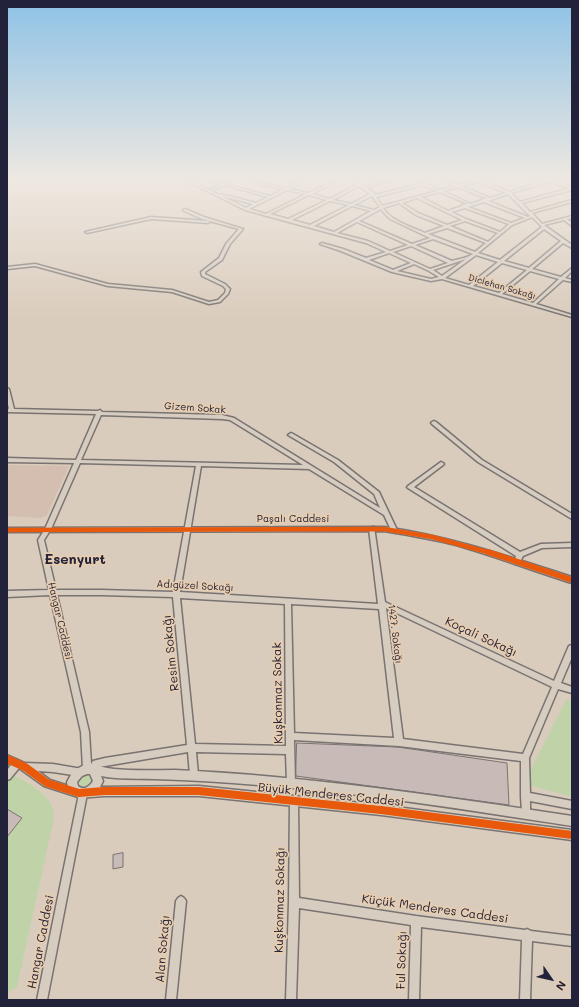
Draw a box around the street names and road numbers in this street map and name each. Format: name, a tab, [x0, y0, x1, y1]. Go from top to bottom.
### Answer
street label: Diclehan Sokağı	[467, 272, 537, 302]
street label: Gizem Sokak	[164, 400, 226, 416]
street label: Paşalı Caddesi	[257, 513, 329, 525]
street label: Adıgüzel Sokağı	[156, 578, 234, 594]
street label: Hangar Caddesi	[45, 581, 75, 661]
street label: 1427. Sokağı	[385, 604, 405, 664]
street label: Resim Sokağı	[160, 614, 182, 692]
street label: Koçali Sokağı	[443, 614, 519, 660]
street label: Kuşkonmaz Sokak	[270, 642, 286, 744]
street label: Büyük Menderes Caddesi	[257, 780, 405, 810]
street label: Kuşkonmaz Sokağı	[272, 847, 288, 953]
street label: Küçük Menderes Caddesi	[361, 892, 509, 926]
street label: Hangar Caddesi	[25, 894, 57, 990]
street label: Alan Sokağı	[153, 915, 173, 983]
street label: Ful Sokağı	[394, 930, 410, 990]

